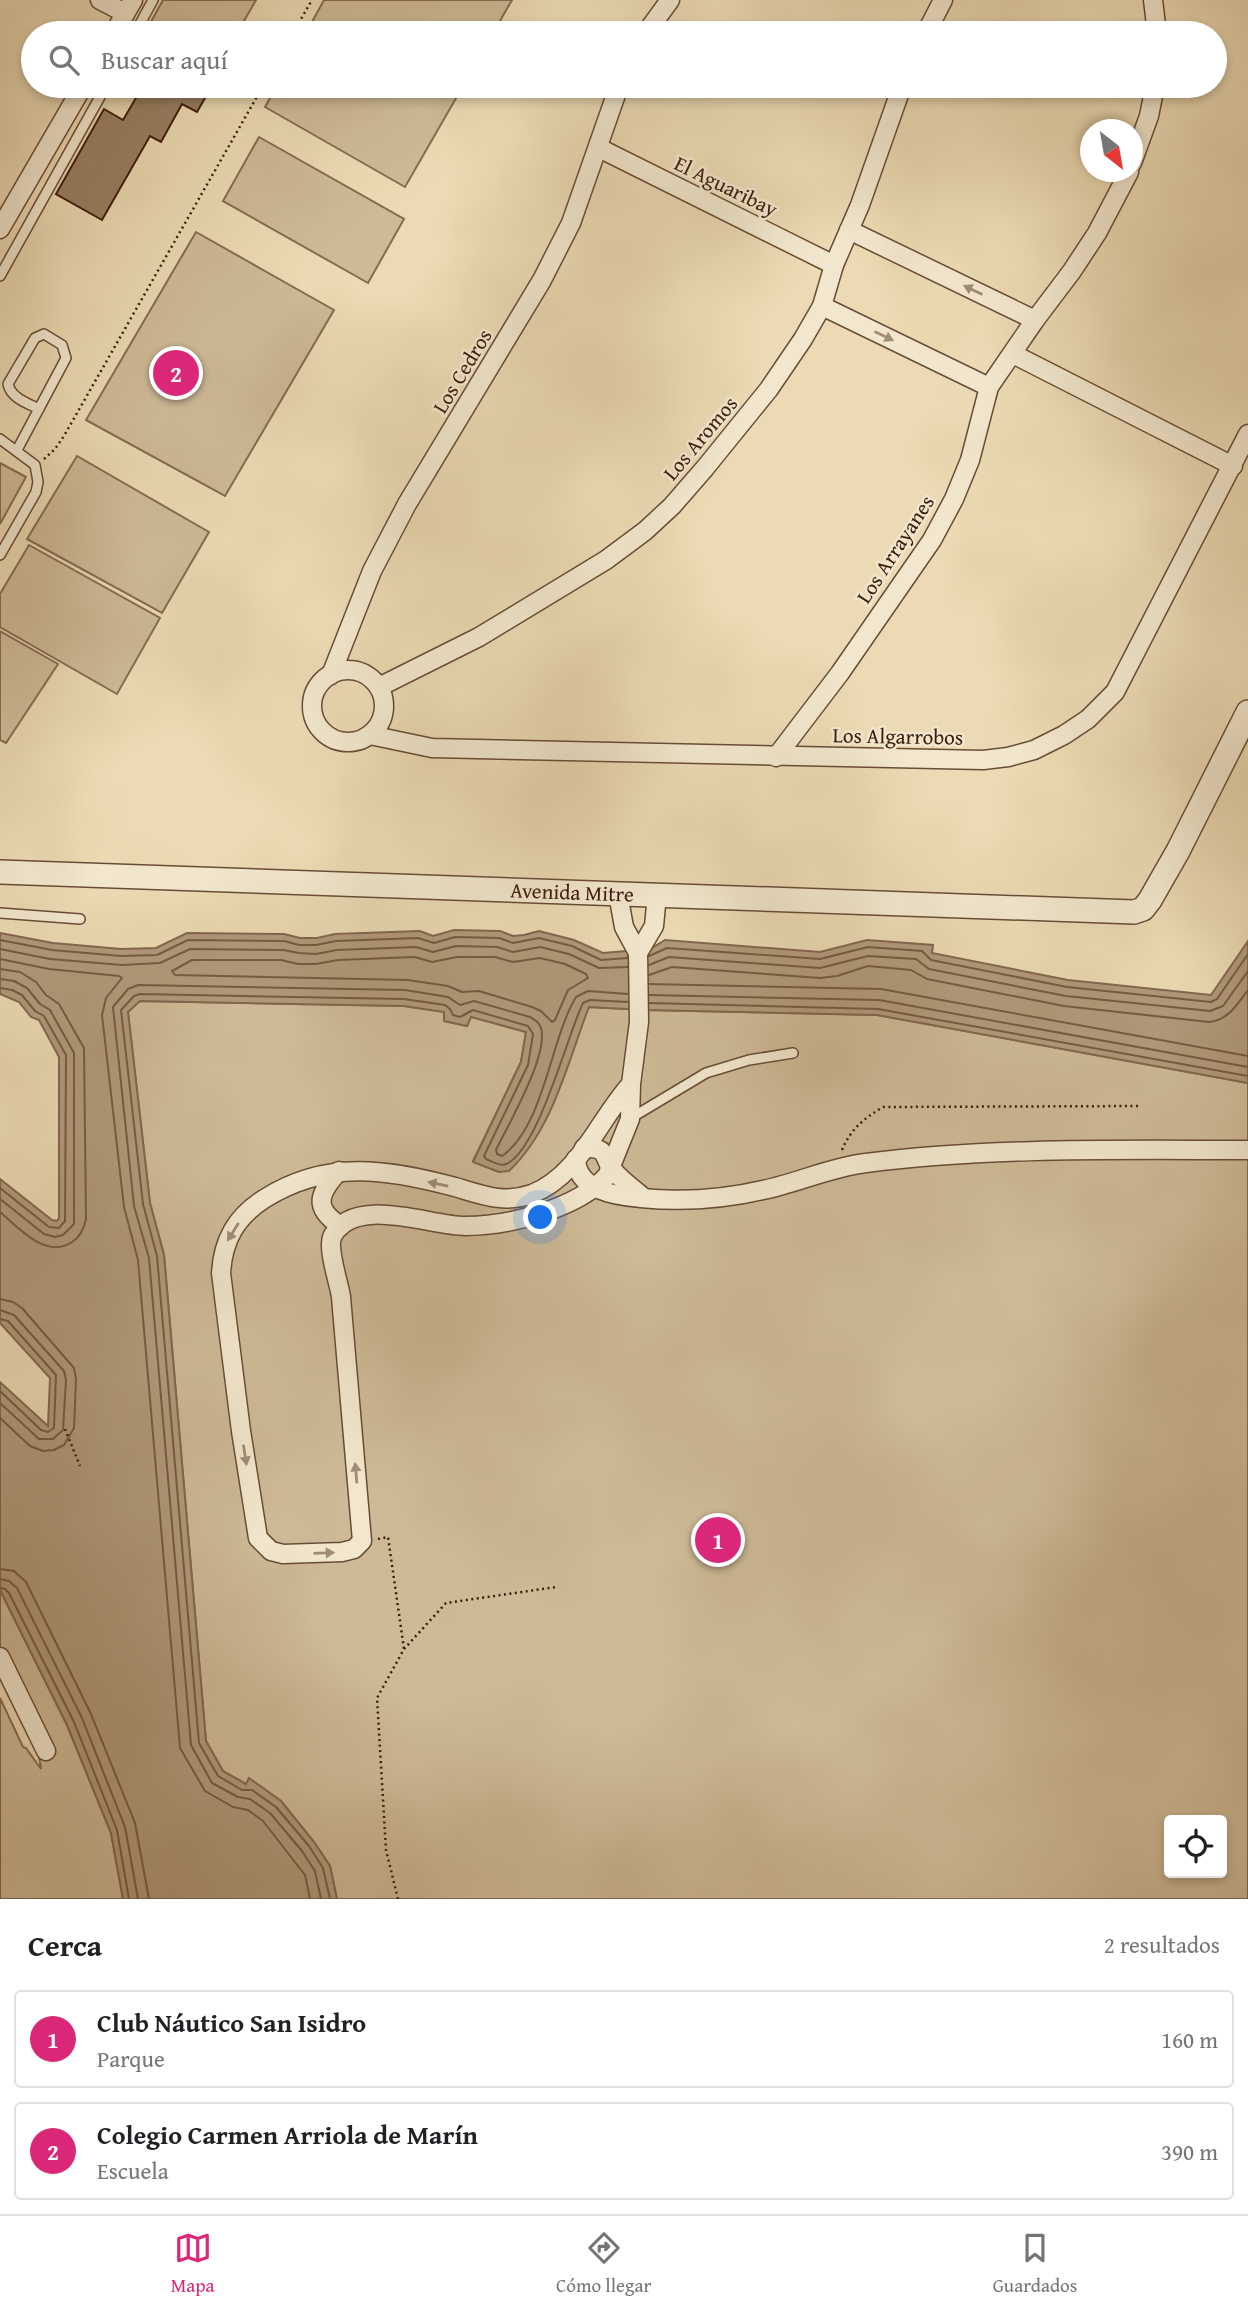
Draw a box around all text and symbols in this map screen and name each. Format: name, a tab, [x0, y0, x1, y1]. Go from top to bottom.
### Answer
search box	[21, 21, 1227, 98]
text: Buscar aquí	[101, 40, 228, 79]
icon: search	[45, 41, 83, 79]
north arrow	[1080, 119, 1143, 182]
street label: El Aguaribay	[669, 148, 783, 225]
one-way arrow	[963, 284, 983, 296]
street label: Los Cedros	[425, 323, 499, 419]
one-way arrow	[874, 330, 894, 342]
pin: 2	[153, 347, 199, 399]
street label: Los Aromos	[655, 389, 745, 487]
street label: Los Arrayanes	[848, 489, 942, 609]
street label: Los Algarrobos	[832, 719, 964, 753]
street label: Avenida Mitre	[510, 874, 634, 910]
one-way arrow	[427, 1178, 449, 1189]
your location	[523, 1200, 557, 1234]
one-way arrow	[227, 1222, 239, 1241]
one-way arrow	[240, 1444, 251, 1466]
one-way arrow	[350, 1462, 361, 1484]
pin: 1	[695, 1514, 741, 1566]
one-way arrow	[313, 1547, 335, 1558]
map controls	[1164, 1815, 1227, 1878]
button: locate	[1164, 1815, 1227, 1878]
text: Cerca	[28, 1923, 102, 1967]
text: 2 resultados	[1104, 1928, 1220, 1961]
text: Club Náutico San Isidro	[97, 2003, 366, 2042]
text: 1	[47, 2023, 59, 2056]
text: 160 m	[1161, 2023, 1218, 2056]
text: Parque	[97, 2042, 165, 2075]
text: Colegio Carmen Arriola de Marín	[97, 2115, 478, 2154]
text: 2	[47, 2135, 59, 2168]
text: 390 m	[1161, 2135, 1218, 2168]
text: Escuela	[97, 2154, 169, 2187]
tab: Mapa	[171, 2229, 215, 2299]
tab: Cómo llegar	[556, 2229, 651, 2299]
tab: Guardados	[993, 2229, 1077, 2299]

